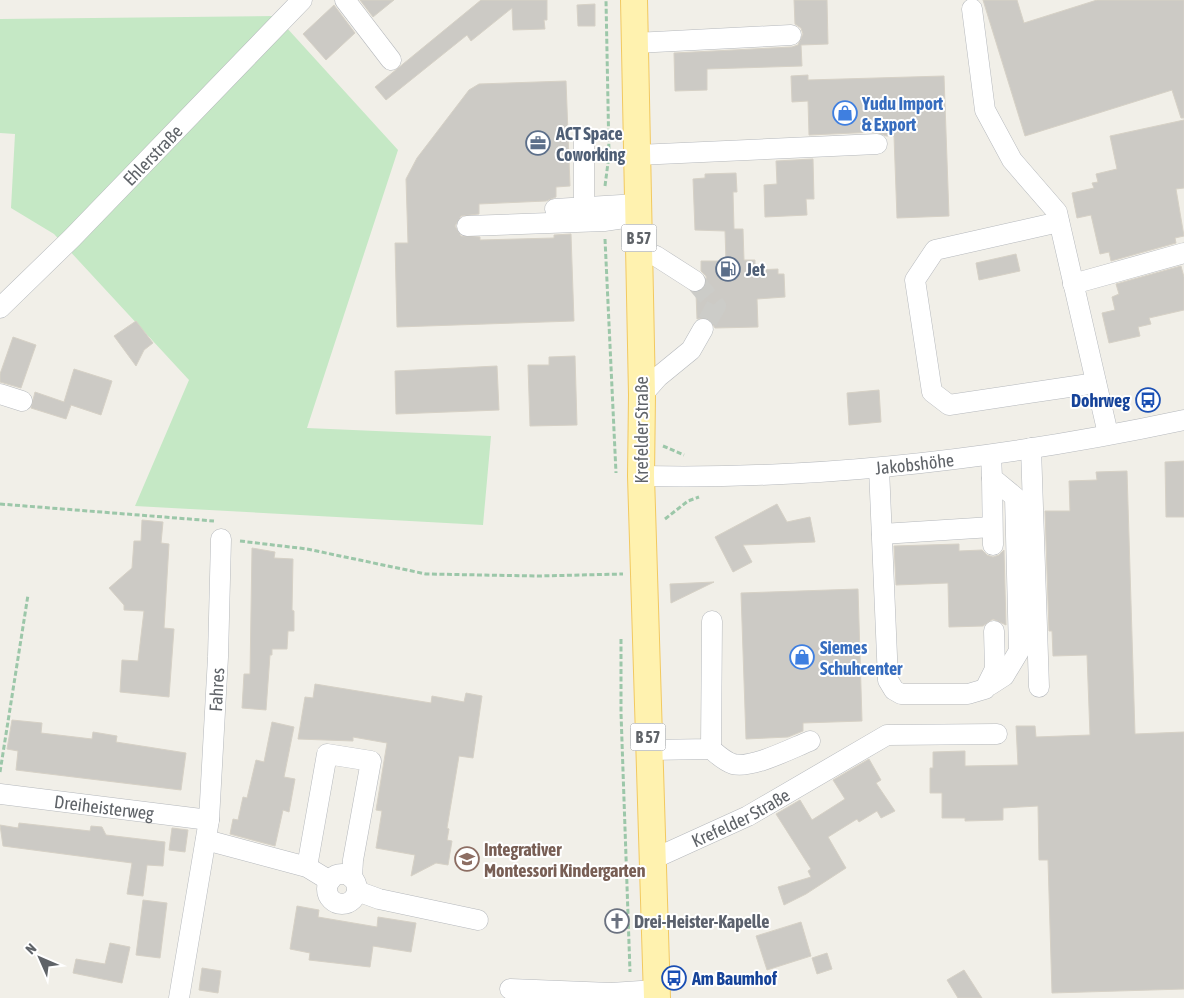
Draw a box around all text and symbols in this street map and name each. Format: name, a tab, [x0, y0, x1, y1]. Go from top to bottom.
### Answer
place label: Yudu Import & Export	[861, 93, 944, 135]
shop icon: Yudu Import & Export	[832, 100, 858, 126]
street label: Ehlerstraße	[118, 120, 186, 190]
place label: ACT Space Coworking	[555, 123, 625, 165]
office icon: ACT Space Coworking	[525, 130, 551, 156]
road number: B 57	[622, 224, 656, 252]
fuel station icon: Jet	[715, 256, 741, 282]
place label: Jet	[745, 259, 766, 280]
street label: Krefelder Straße	[631, 376, 652, 484]
bus stop icon: Dohrweg	[1135, 387, 1161, 413]
place label: Dohrweg	[1071, 390, 1130, 411]
street label: Jakobshöhe	[874, 449, 955, 478]
place label: Siemes Schuhcenter	[820, 637, 903, 679]
shop icon: Siemes Schuhcenter	[789, 644, 815, 670]
street label: Fahres	[205, 667, 228, 712]
road number: B 57	[630, 724, 666, 750]
street label: Krefelder Straße	[688, 784, 793, 851]
street label: Dreiheisterweg	[53, 790, 155, 824]
place label: Integrativer Montessori Kindergarten	[484, 839, 646, 881]
school or university icon: Integrativer Montessori Kindergarten	[454, 846, 480, 872]
church icon: Drei-Heister-Kapelle	[604, 908, 630, 934]
place label: Drei-Heister-Kapelle	[634, 911, 769, 932]
north arrow	[15, 933, 65, 983]
text: N	[22, 940, 39, 957]
bus stop icon: Am Baumhof	[661, 965, 687, 991]
place label: Am Baumhof	[691, 968, 778, 989]

